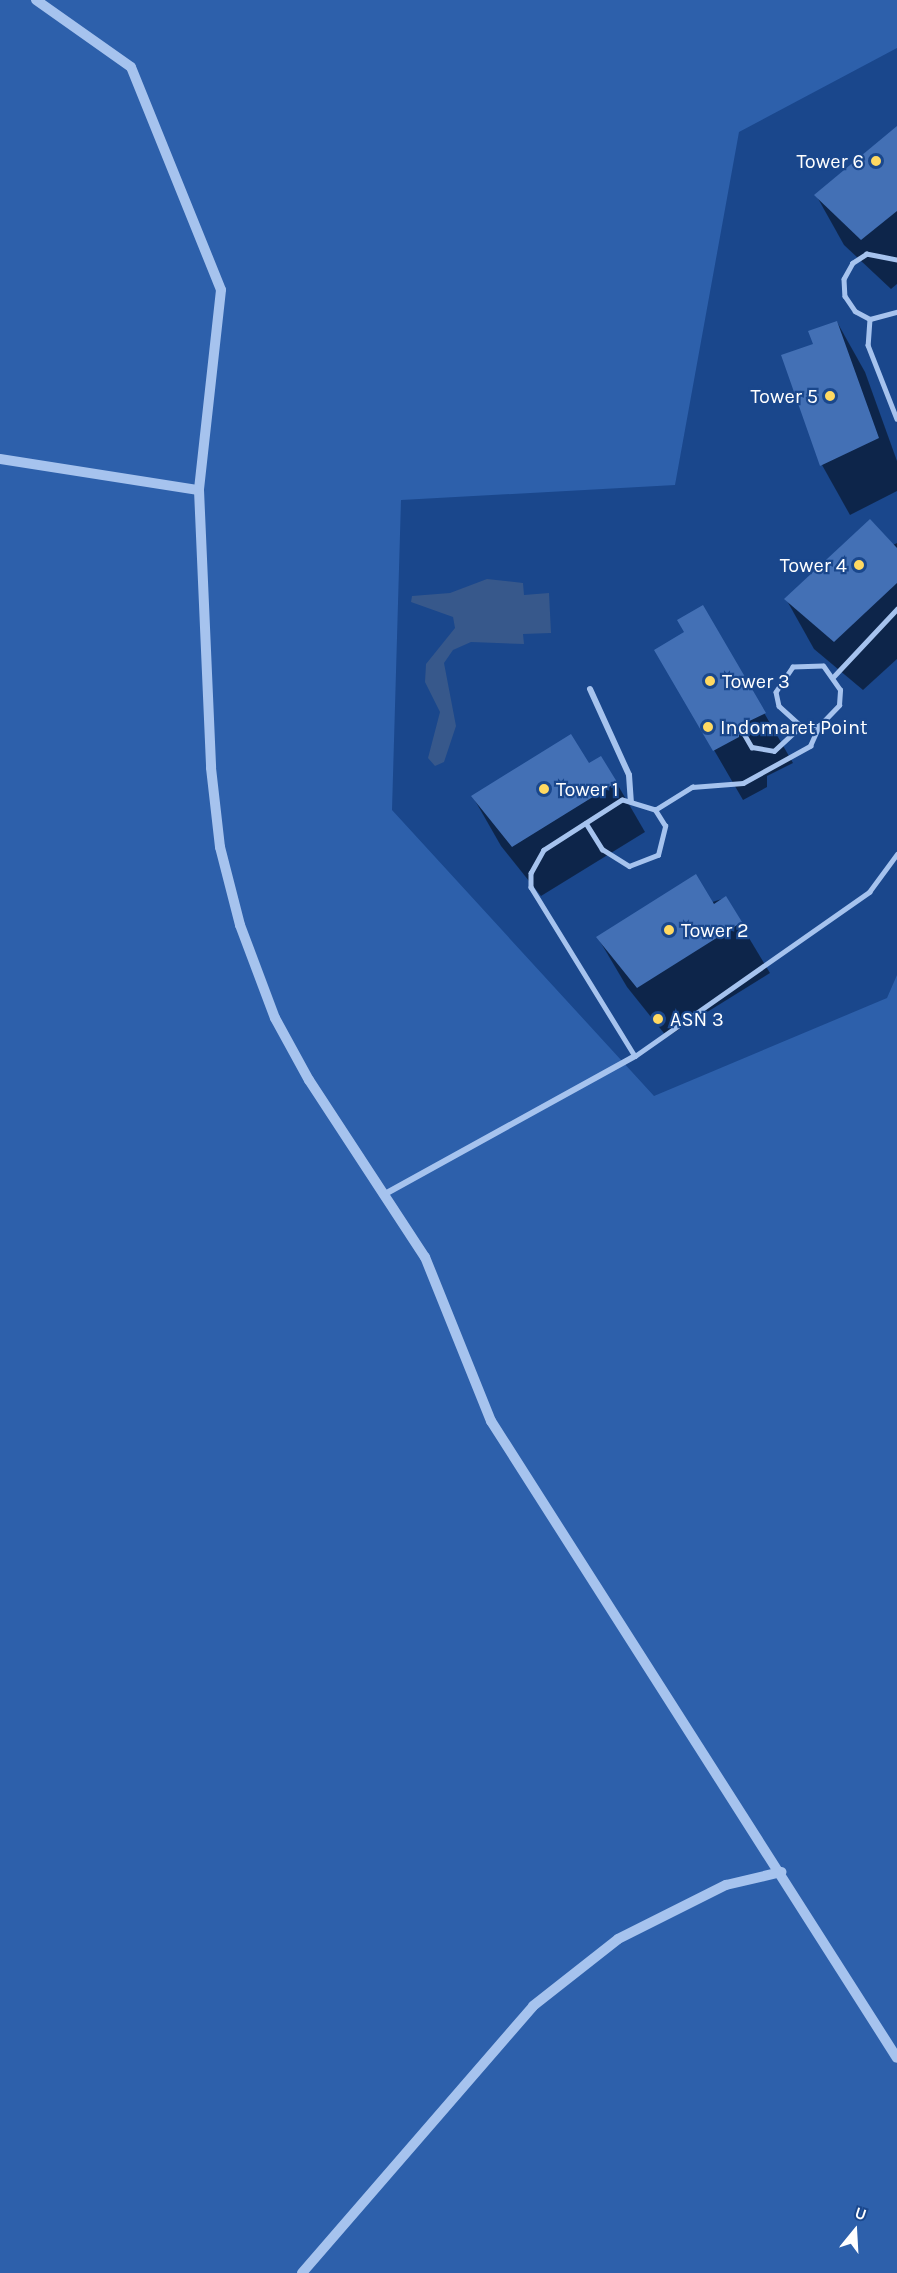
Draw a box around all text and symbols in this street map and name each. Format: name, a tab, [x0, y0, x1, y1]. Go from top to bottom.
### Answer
place label: Tower 6	[796, 149, 864, 173]
marker: Tower 6	[869, 154, 883, 168]
place label: Tower 5	[751, 384, 818, 408]
marker: Tower 5	[823, 389, 837, 403]
place label: Tower 4	[780, 553, 847, 577]
marker: Tower 4	[852, 558, 866, 572]
place label: Tower 3	[722, 669, 790, 693]
marker: Tower 3	[703, 674, 717, 688]
place label: Indomaret Point	[720, 715, 867, 739]
marker: Indomaret Point	[701, 720, 715, 734]
place label: Tower 1	[556, 777, 619, 801]
marker: Tower 1	[537, 782, 551, 796]
place label: Tower 2	[681, 918, 749, 942]
marker: Tower 2	[662, 923, 676, 937]
place label: ASN 3	[670, 1007, 724, 1031]
marker: ASN 3	[651, 1012, 665, 1026]
north arrow	[825, 2201, 885, 2261]
text: U	[853, 2203, 869, 2224]

